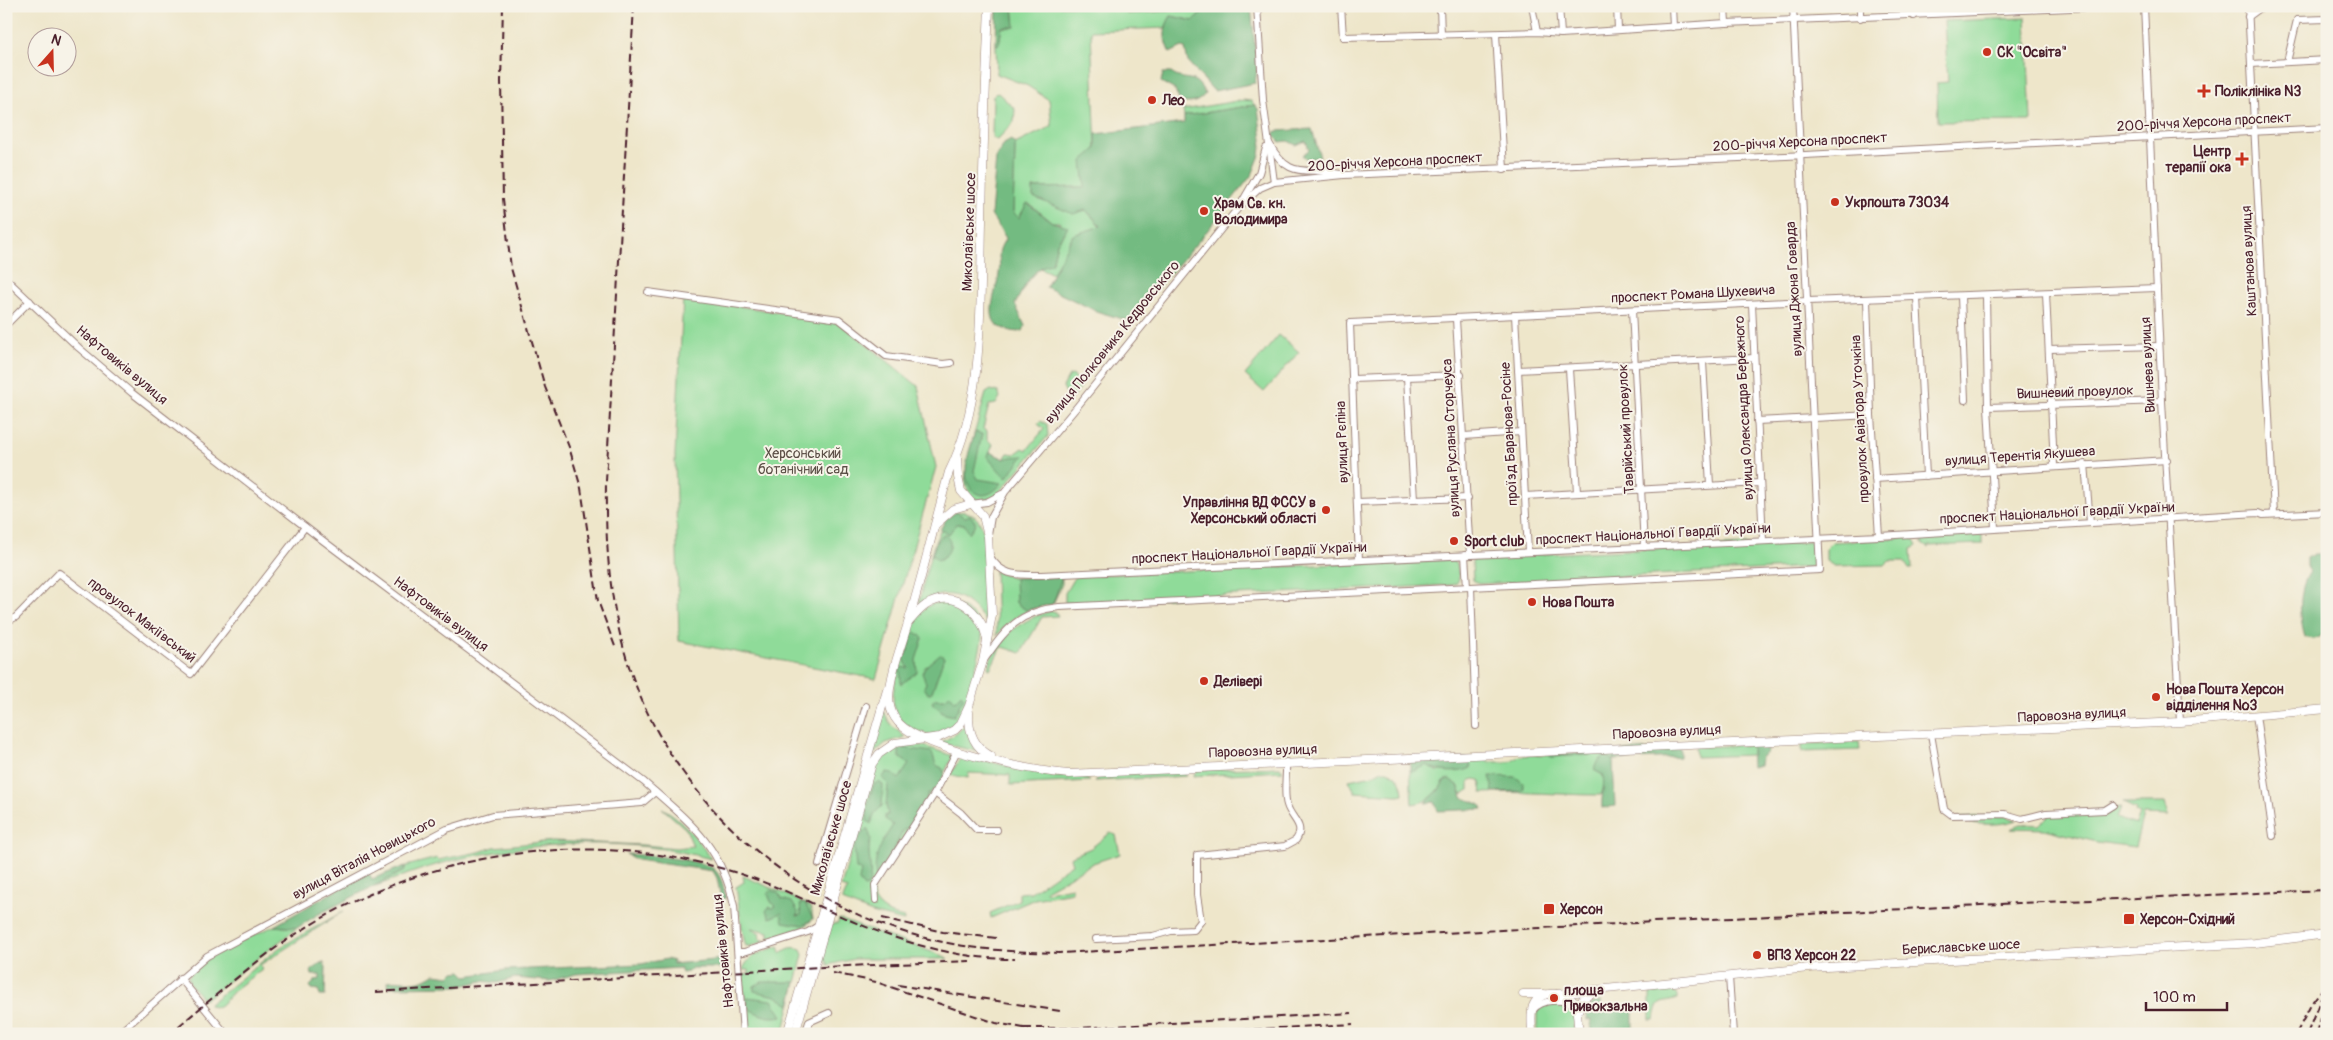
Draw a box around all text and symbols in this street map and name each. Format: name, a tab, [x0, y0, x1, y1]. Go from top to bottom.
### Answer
north arrow	[28, 28, 78, 78]
text: N	[49, 31, 64, 50]
place label: СК "Освіта"	[1997, 44, 2067, 61]
marker: СК "Освіта"	[1981, 46, 1993, 58]
place label: Поліклініка N3	[2215, 83, 2302, 100]
marker: Поліклініка N3	[2197, 84, 2211, 98]
place label: Лео	[1161, 92, 1185, 109]
marker: Лео	[1146, 94, 1158, 106]
street label: 200-річчя Херсона проспект	[2116, 109, 2292, 135]
street label: 200-річчя Херсона проспект	[1712, 129, 1888, 155]
place label: Центр терапії ока	[2165, 143, 2231, 176]
street label: 200-річчя Херсона проспект	[1307, 149, 1483, 175]
marker: Центр терапії ока	[2235, 152, 2249, 166]
street label: Миколаївське шосе	[958, 172, 980, 292]
place label: Укрпошта 73034	[1845, 194, 1950, 211]
place label: Храм Св. кн. Володимира	[1214, 195, 1288, 228]
marker: Укрпошта 73034	[1829, 196, 1841, 208]
marker: Храм Св. кн. Володимира	[1198, 205, 1210, 217]
street label: Каштанова вулиця	[2238, 205, 2260, 317]
street label: вулиця Джона Говарда	[1782, 221, 1806, 357]
street label: вулиця Полковника Кедровського	[1041, 257, 1183, 427]
street label: проспект Романа Шухевича	[1610, 281, 1776, 307]
street label: вулиця Олександра Бережного	[1731, 315, 1757, 501]
street label: Вишнева вулиця	[2137, 317, 2159, 413]
street label: Нафтовиків вулиця	[73, 322, 171, 408]
street label: провулок Авіатора Уточкіна	[1847, 335, 1873, 503]
street label: вулиця Руслана Сторчеуса	[1438, 358, 1464, 518]
street label: проїзд Баранова-Росіне	[1497, 362, 1521, 506]
street label: Таврійський провулок	[1614, 364, 1638, 494]
street label: Вишневий провулок	[2016, 381, 2134, 403]
street label: вулиця Рєпіна	[1332, 401, 1352, 483]
street label: вулиця Терентія Якушева	[1944, 442, 2096, 470]
park label: Херсонський ботанічний сад	[758, 445, 849, 478]
place label: Управління ВД ФССУ в Херсонський області	[1183, 494, 1316, 527]
street label: проспект Національної Гвардії України	[1939, 498, 2175, 528]
marker: Управління ВД ФССУ в Херсонський області	[1320, 504, 1332, 516]
street label: проспект Національної Гвардії України	[1535, 519, 1771, 549]
place label: Sport club	[1464, 533, 1524, 550]
marker: Sport club	[1448, 535, 1460, 547]
street label: проспект Національної Гвардії України	[1131, 538, 1367, 568]
street label: Нафтовиків вулиця	[390, 573, 492, 655]
street label: провулок Макіївський	[85, 574, 199, 666]
place label: Нова Пошта	[1542, 594, 1615, 611]
marker: Нова Пошта	[1526, 596, 1538, 608]
place label: Делівері	[1213, 673, 1263, 690]
marker: Делівері	[1198, 675, 1210, 687]
place label: Нова Пошта Херсон відділення №3	[2166, 681, 2284, 714]
marker: Нова Пошта Херсон відділення №3	[2150, 691, 2162, 703]
street label: Паровозна вулиця	[2017, 704, 2127, 726]
street label: Паровозна вулиця	[1612, 721, 1722, 743]
street label: Паровозна вулиця	[1208, 741, 1318, 761]
street label: Миколаївське шосе	[806, 779, 856, 897]
street label: вулиця Віталія Новицького	[289, 813, 439, 903]
street label: Нафтовиків вулиця	[709, 893, 737, 1009]
place label: Херсон	[1560, 901, 1603, 918]
marker: Херсон	[1542, 902, 1556, 916]
place label: Херсон-Східний	[2140, 911, 2235, 928]
marker: Херсон-Східний	[2122, 912, 2136, 926]
street label: Бериславське шосе	[1902, 935, 2021, 959]
place label: ВПЗ Херсон 22	[1767, 947, 1856, 964]
marker: ВПЗ Херсон 22	[1751, 949, 1763, 961]
scale bar	[2146, 980, 2227, 1012]
place label: площа Привокзальна	[1564, 982, 1648, 1015]
text: 100 m	[2153, 988, 2196, 1007]
marker: площа Привокзальна	[1548, 992, 1560, 1004]

